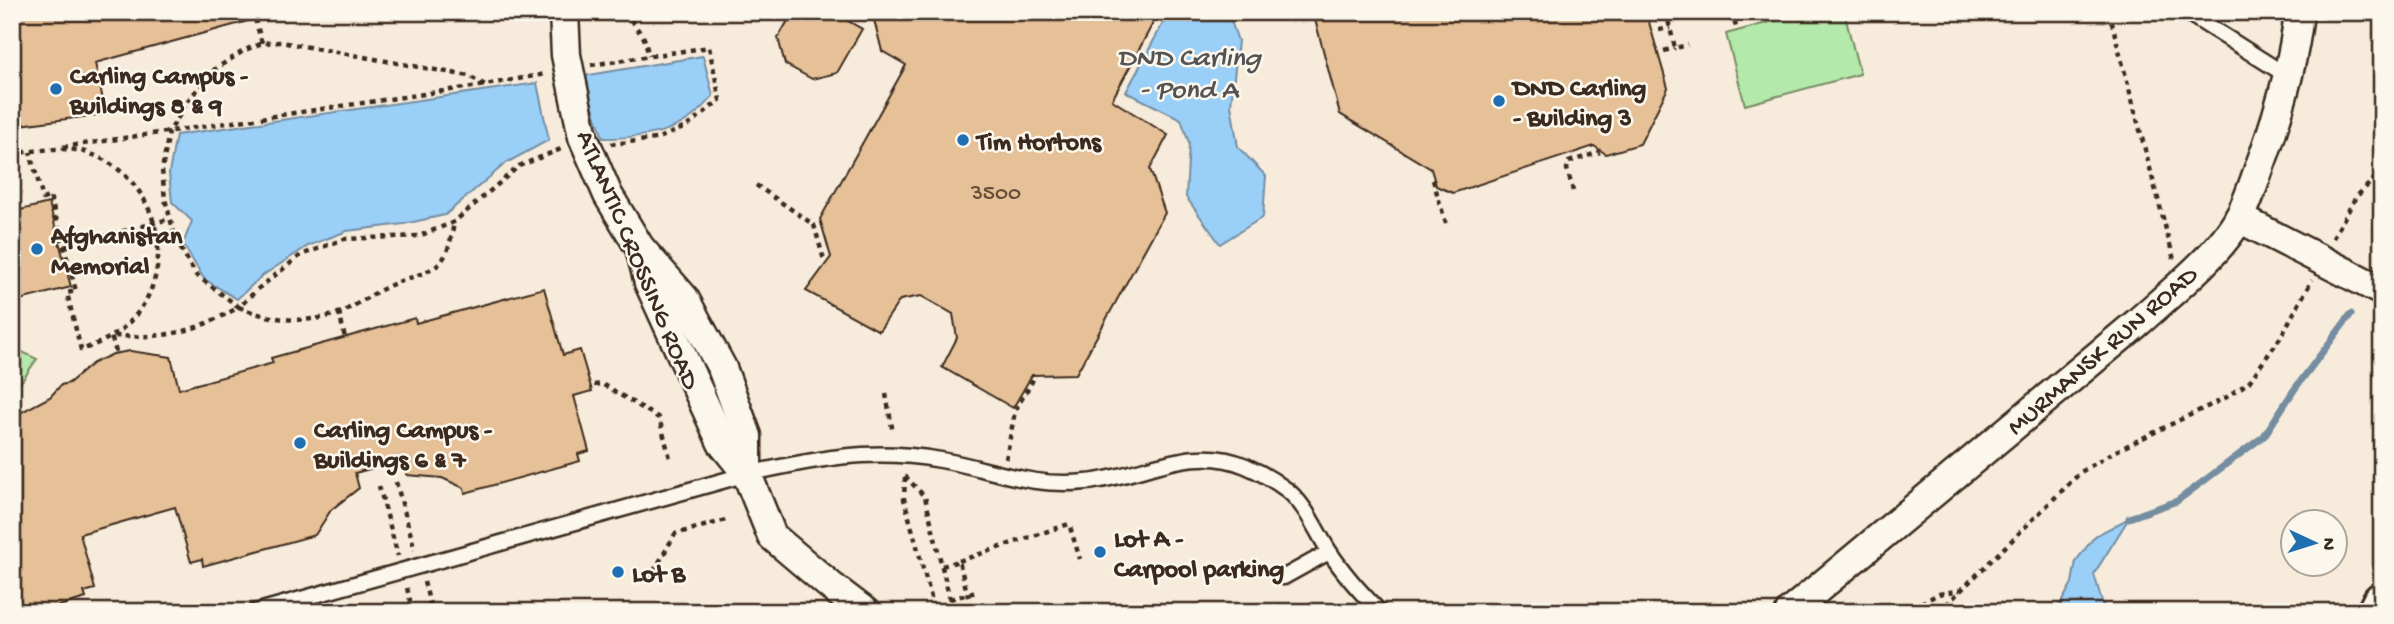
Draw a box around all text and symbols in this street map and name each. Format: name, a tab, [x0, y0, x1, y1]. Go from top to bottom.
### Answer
water label: DND Carling - Pond A	[1117, 43, 1263, 108]
place label: Carling Campus - Buildings 8 & 9	[69, 63, 249, 124]
place label: DND Carling - Building 3	[1511, 75, 1646, 136]
marker: Carling Campus - Buildings 8 & 9	[48, 81, 64, 97]
marker: DND Carling - Building 3	[1491, 93, 1507, 109]
street label: ATLANTIC CROSSING ROAD	[567, 127, 705, 395]
place label: Tim Hortons	[975, 129, 1102, 160]
marker: Tim Hortons	[955, 132, 971, 148]
house number: 3500	[970, 181, 1021, 208]
place label: Afghanistan Memorial	[50, 223, 183, 284]
marker: Afghanistan Memorial	[29, 241, 45, 257]
street label: MURMANSK RUN ROAD	[2002, 261, 2206, 444]
place label: Carling Campus - Buildings 6 & 7	[313, 417, 493, 478]
marker: Carling Campus - Buildings 6 & 7	[292, 435, 308, 451]
north arrow	[2278, 508, 2348, 578]
place label: Lot A - Carpool parking	[1114, 526, 1284, 587]
text: N	[2316, 537, 2339, 551]
marker: Lot A - Carpool parking	[1092, 544, 1108, 560]
place label: Lot B	[632, 561, 687, 592]
marker: Lot B	[610, 564, 626, 580]

